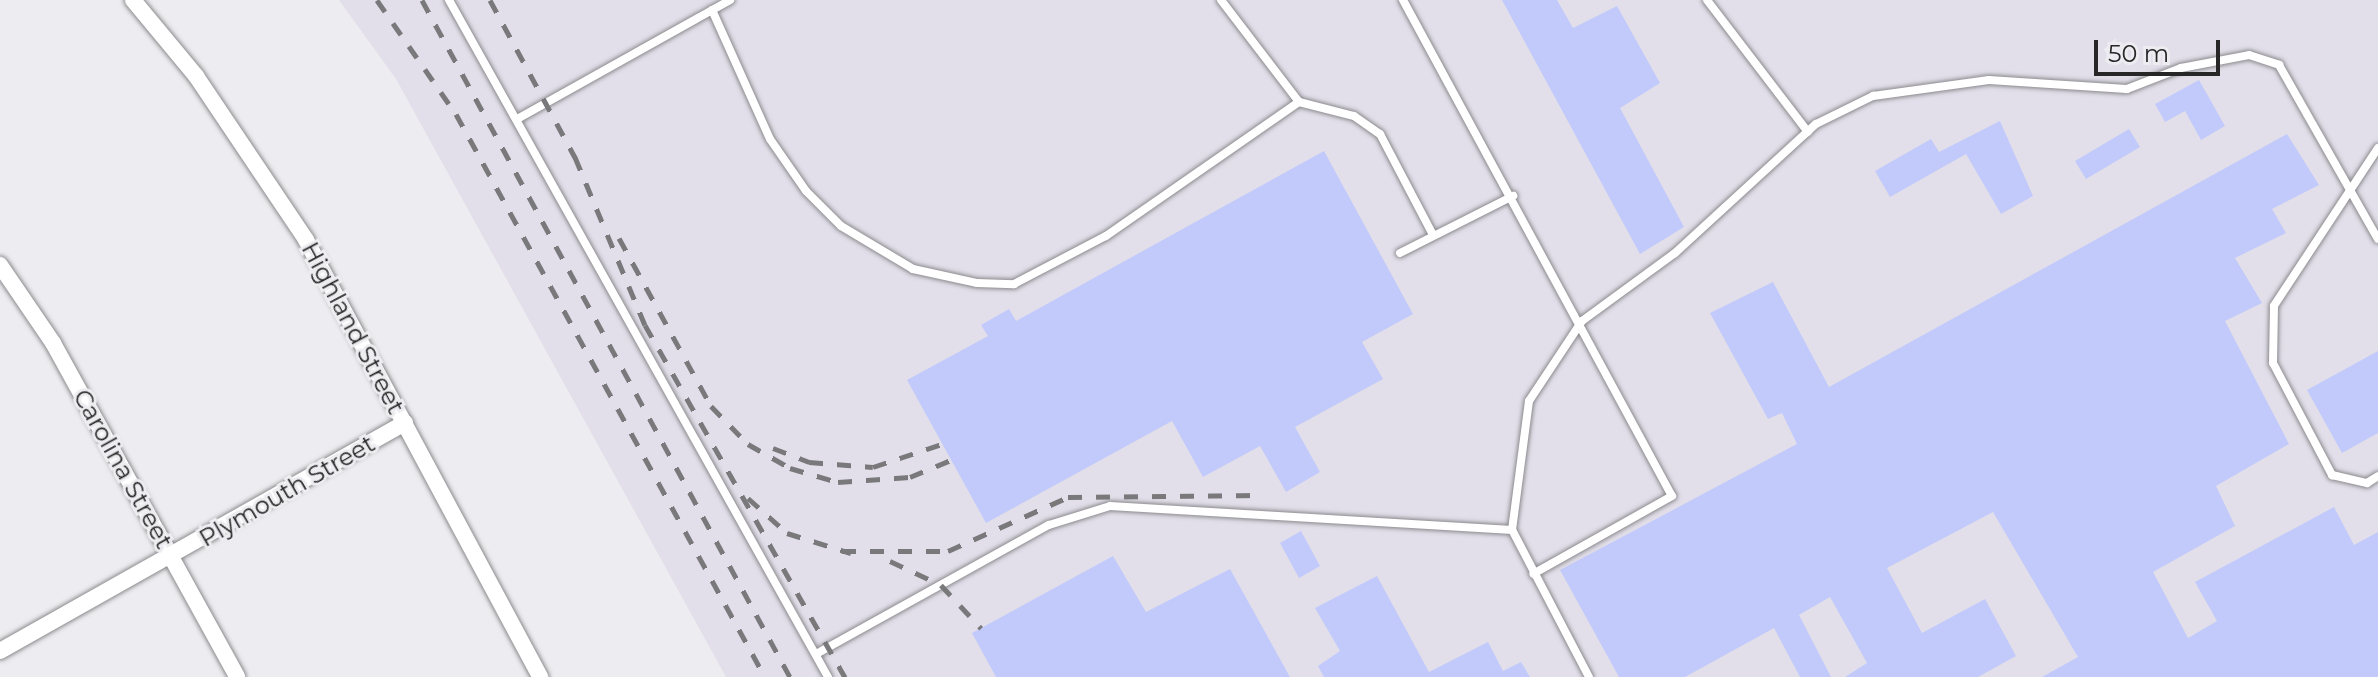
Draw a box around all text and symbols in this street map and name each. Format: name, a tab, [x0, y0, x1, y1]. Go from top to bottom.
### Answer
scale bar	[2098, 24, 2224, 74]
text: 50 m	[2108, 39, 2169, 68]
street label: Highland Street	[296, 237, 410, 419]
street label: Carolina Street	[67, 384, 179, 554]
street label: Plymouth Street	[194, 429, 380, 553]

